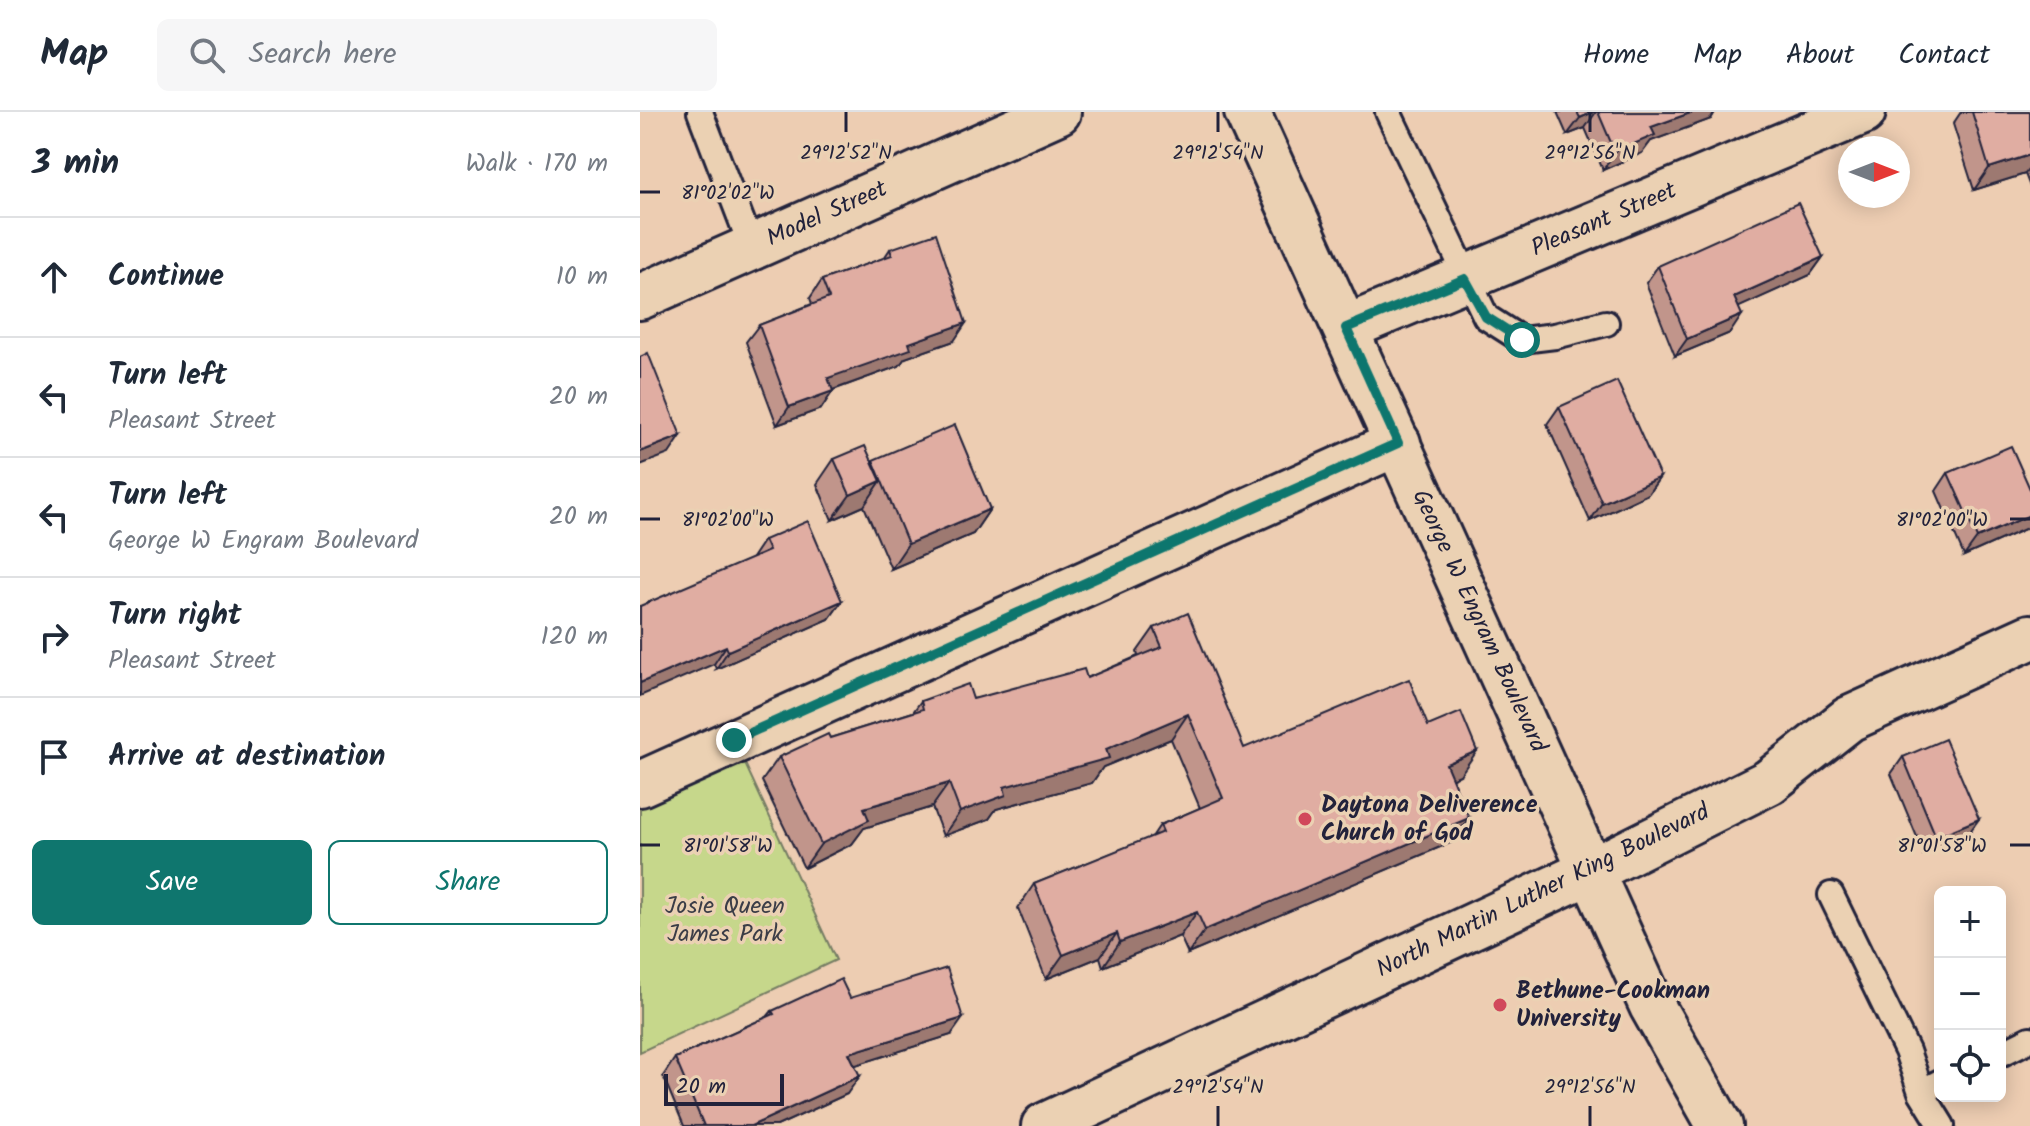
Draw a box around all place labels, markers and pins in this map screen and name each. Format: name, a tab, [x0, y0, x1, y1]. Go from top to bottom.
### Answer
place label: Daytona Deliverence Church of God	[1321, 786, 1538, 853]
marker: Daytona Deliverence Church of God	[1296, 810, 1314, 828]
place label: Bethune-Cookman University	[1516, 972, 1710, 1039]
marker: Bethune-Cookman University	[1491, 996, 1509, 1014]

